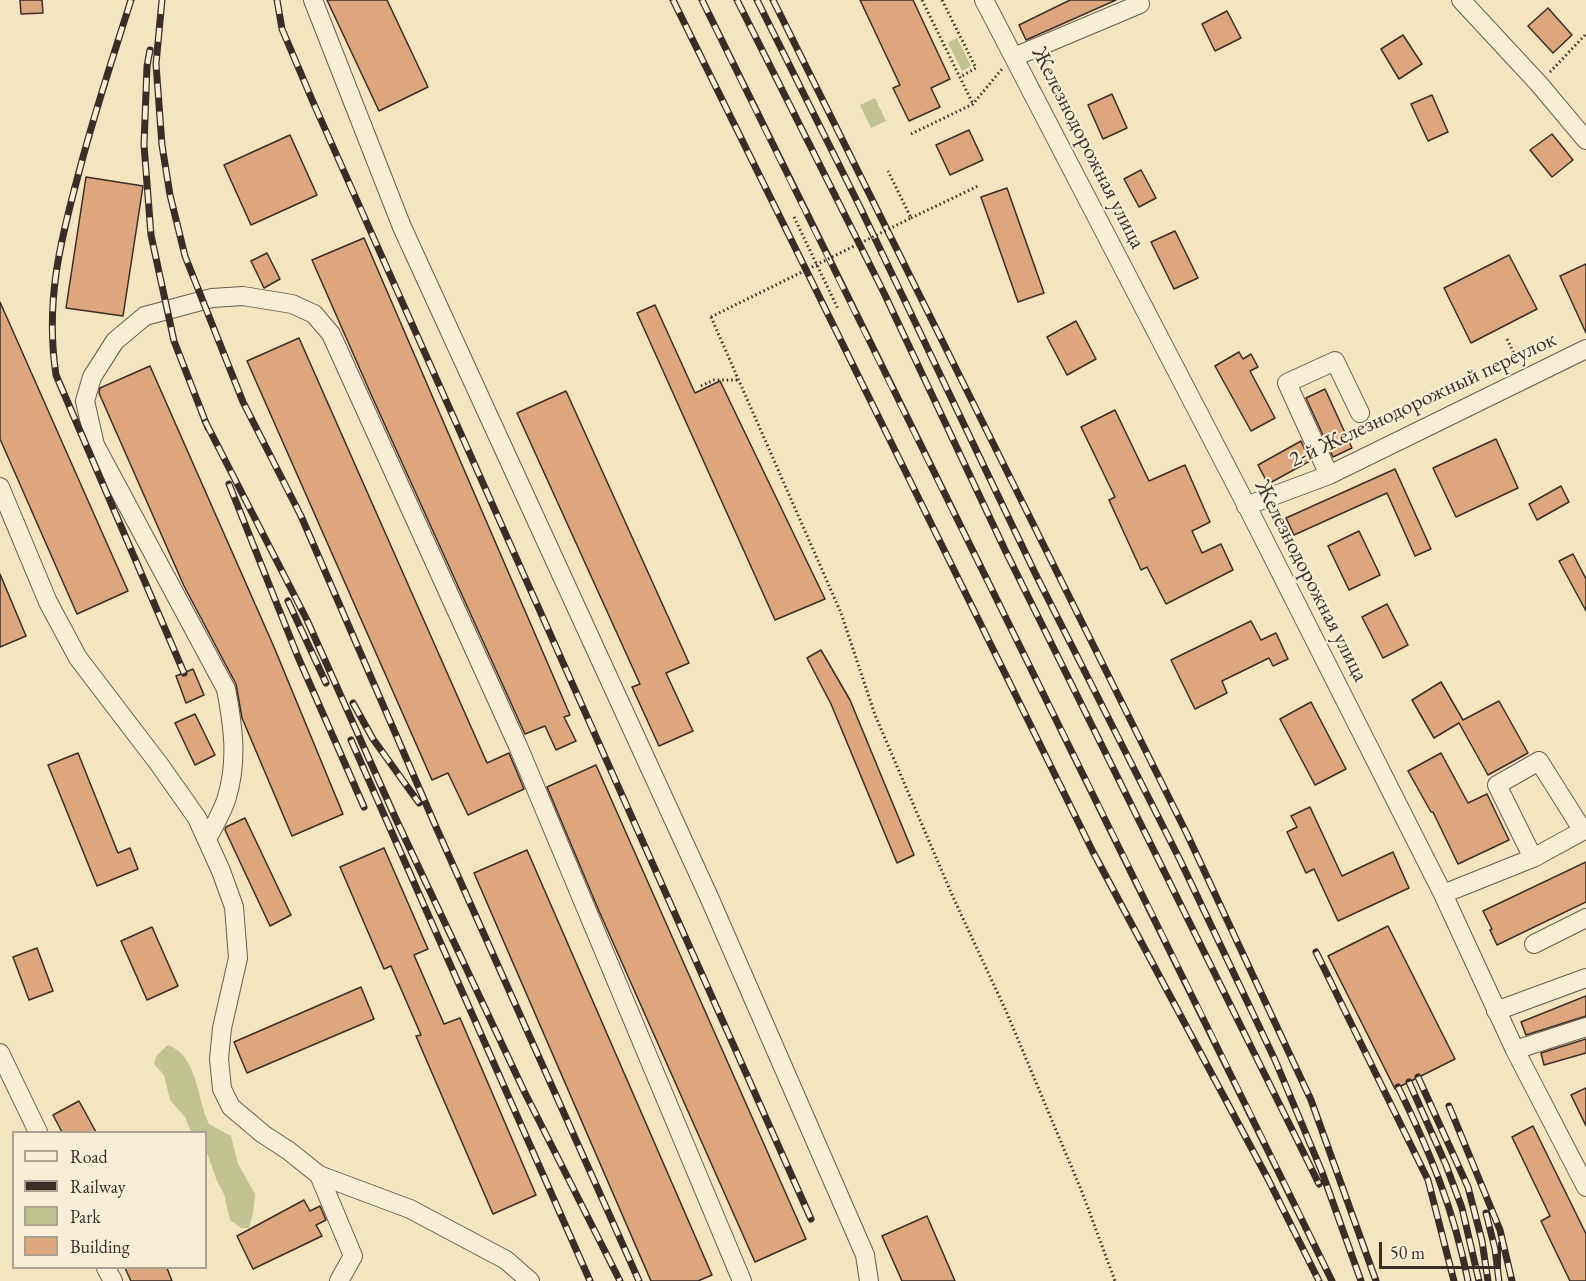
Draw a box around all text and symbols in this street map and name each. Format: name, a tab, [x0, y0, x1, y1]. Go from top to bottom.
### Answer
street label: Железнодорожная улица	[1026, 43, 1150, 253]
street label: 2-й Железнодорожный переулок	[1285, 326, 1561, 474]
street label: Железнодорожная улица	[1249, 476, 1373, 686]
legend	[12, 1131, 207, 1269]
text: Road	[70, 1145, 108, 1168]
text: Railway	[70, 1175, 126, 1198]
text: Park	[70, 1205, 101, 1228]
scale bar	[1382, 1230, 1504, 1268]
text: Building	[70, 1235, 130, 1258]
text: 50 m	[1390, 1241, 1425, 1264]

